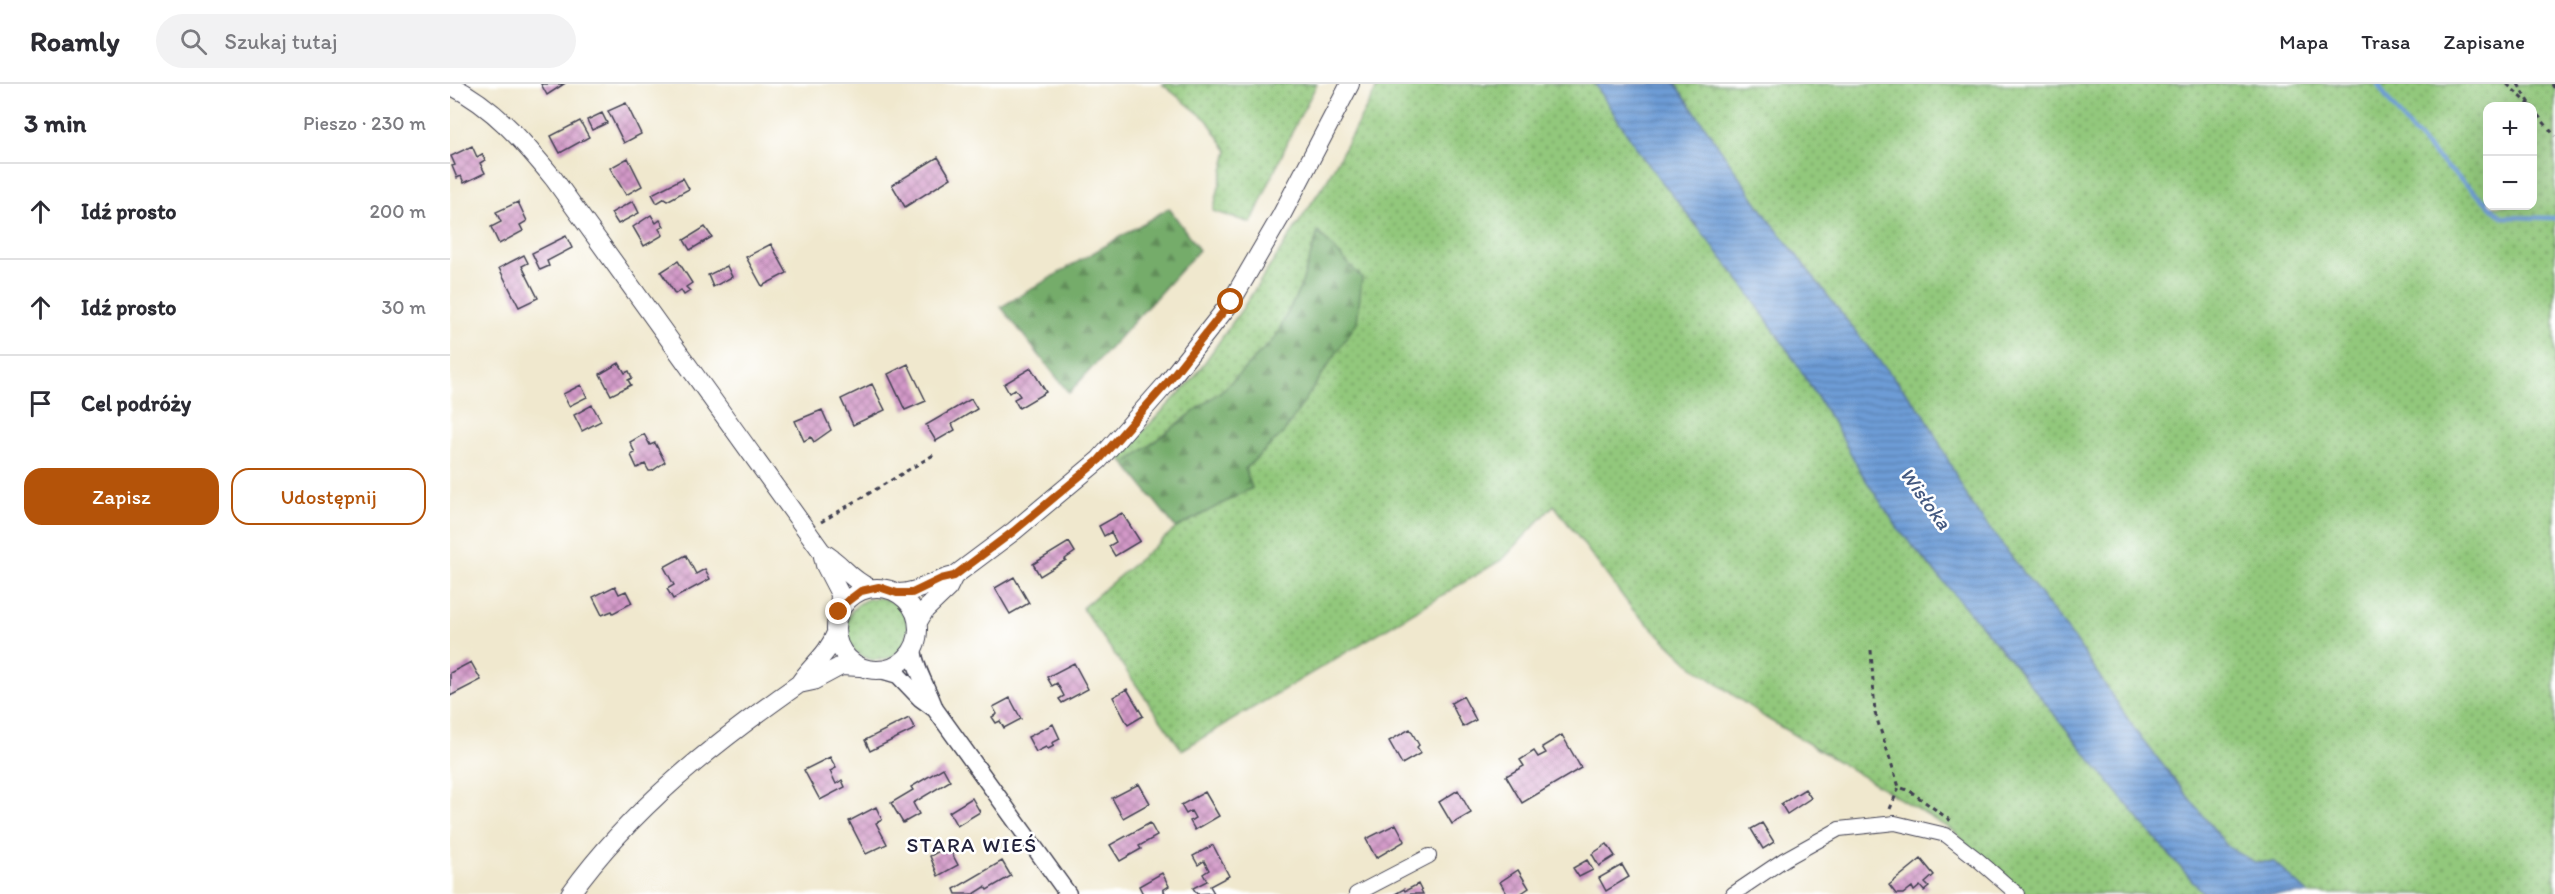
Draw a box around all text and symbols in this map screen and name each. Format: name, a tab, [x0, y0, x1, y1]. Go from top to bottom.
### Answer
search box	[156, 14, 576, 68]
text: Roamly	[30, 24, 120, 58]
icon: search	[177, 25, 210, 58]
text: Szukaj tutaj	[225, 28, 337, 55]
text: Mapa	[2279, 29, 2328, 54]
text: Trasa	[2361, 29, 2410, 54]
text: Zapisane	[2443, 29, 2525, 54]
map controls	[2483, 102, 2537, 210]
button: +	[2483, 102, 2537, 156]
text: 3 min	[24, 107, 86, 139]
text: Pieszo · 230 m	[303, 111, 426, 135]
button: −	[2483, 156, 2537, 210]
icon: ahead	[24, 195, 57, 228]
text: Idź prosto	[81, 198, 177, 225]
text: 200 m	[370, 199, 426, 223]
route start	[1217, 288, 1243, 314]
icon: ahead	[24, 291, 57, 324]
text: Idź prosto	[81, 294, 177, 321]
text: 30 m	[381, 295, 426, 319]
icon: arrive	[24, 387, 57, 420]
text: Cel podróży	[81, 390, 191, 417]
water label: Wisłoka	[1895, 462, 1957, 534]
button: Zapisz	[24, 468, 219, 525]
button: Udostępnij	[231, 468, 426, 525]
route end	[825, 598, 851, 624]
district label: STARA WIEŚ	[907, 832, 1037, 857]

